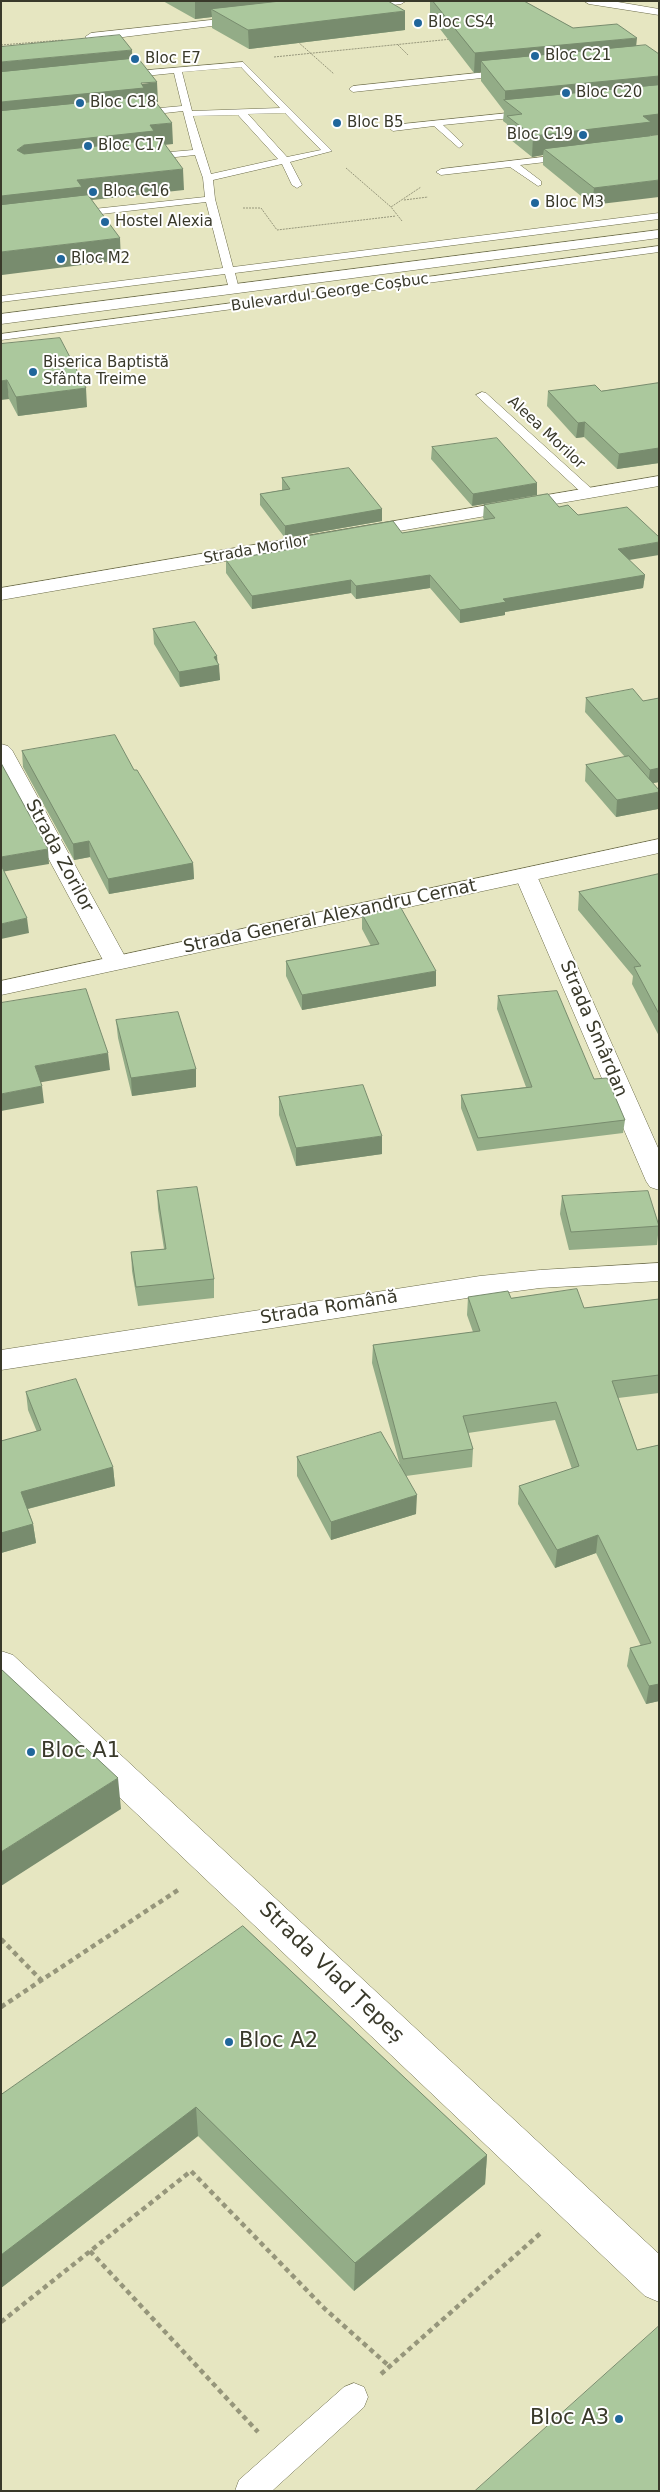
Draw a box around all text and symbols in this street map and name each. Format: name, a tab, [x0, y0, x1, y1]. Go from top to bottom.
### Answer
place label: Bloc CS4	[428, 14, 494, 32]
marker: Bloc CS4	[412, 17, 424, 29]
place label: Bloc C21	[545, 47, 611, 65]
place label: Bloc E7	[145, 50, 201, 68]
marker: Bloc C21	[529, 50, 541, 62]
marker: Bloc E7	[129, 53, 141, 65]
place label: Bloc C20	[576, 84, 642, 102]
marker: Bloc C20	[560, 87, 572, 99]
place label: Bloc C18	[90, 94, 156, 112]
marker: Bloc C18	[74, 97, 86, 109]
place label: Bloc B5	[347, 114, 403, 132]
marker: Bloc B5	[331, 117, 343, 129]
place label: Bloc C19	[507, 126, 573, 144]
marker: Bloc C19	[577, 129, 589, 141]
place label: Bloc C17	[98, 137, 164, 155]
marker: Bloc C17	[82, 140, 94, 152]
place label: Bloc C16	[103, 183, 169, 201]
marker: Bloc C16	[87, 186, 99, 198]
place label: Bloc M3	[545, 194, 604, 212]
marker: Bloc M3	[529, 197, 541, 209]
place label: Hostel Alexia	[115, 213, 213, 231]
marker: Hostel Alexia	[99, 216, 111, 228]
place label: Bloc M2	[71, 250, 130, 268]
marker: Bloc M2	[55, 253, 67, 265]
street label: Bulevardul George Coșbuc	[230, 270, 430, 316]
place label: Biserica Baptistă Sfânta Treime	[43, 354, 169, 389]
marker: Biserica Baptistă Sfânta Treime	[27, 366, 39, 378]
street label: Aleea Morilor	[504, 393, 588, 473]
street label: Strada Morilor	[202, 532, 310, 568]
street label: Strada Zorilor	[20, 796, 98, 916]
street label: Strada General Alexandru Cernat	[181, 875, 479, 959]
street label: Strada Smârdan	[555, 958, 631, 1100]
street label: Strada Română	[259, 1286, 399, 1330]
place label: Bloc A1	[41, 1739, 120, 1765]
marker: Bloc A1	[25, 1746, 37, 1758]
street label: Strada Vlad Țepeș	[253, 1897, 409, 2049]
place label: Bloc A2	[239, 2029, 318, 2055]
marker: Bloc A2	[223, 2036, 235, 2048]
place label: Bloc A3	[530, 2406, 609, 2432]
marker: Bloc A3	[613, 2413, 625, 2425]

